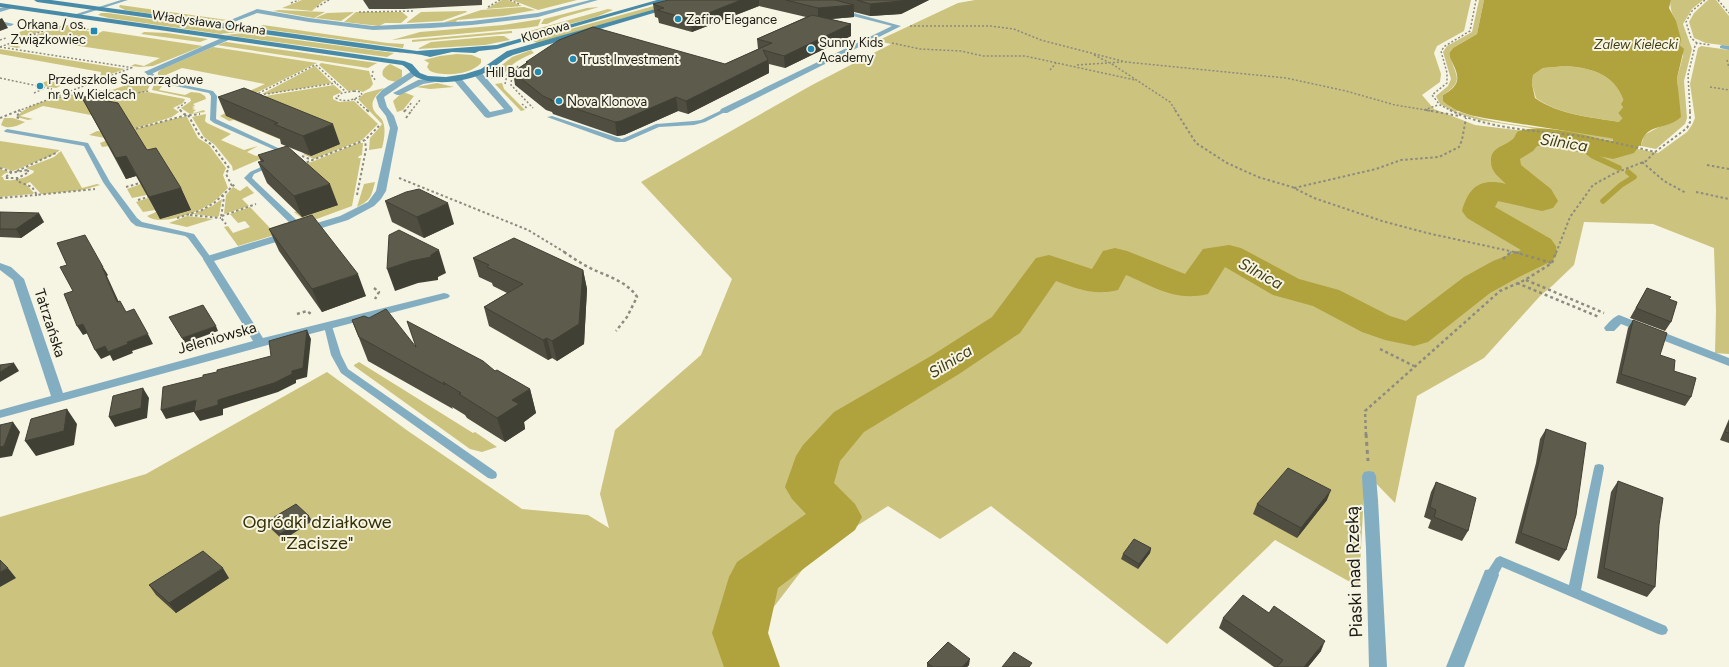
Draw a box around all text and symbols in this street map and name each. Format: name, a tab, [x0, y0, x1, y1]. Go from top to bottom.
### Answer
street label: Władysława Orkana	[151, 7, 267, 38]
place label: Zafiro Elegance	[686, 12, 777, 27]
marker: Zafiro Elegance	[673, 14, 683, 24]
place label: Orkana / os. Związkowiec	[11, 17, 86, 47]
street label: Klonowa	[519, 17, 571, 46]
marker: Orkana / os. Związkowiec	[89, 26, 99, 36]
place label: Sunny Kids Academy	[819, 35, 883, 65]
water label: Zalew Kielecki	[1594, 37, 1679, 52]
marker: Sunny Kids Academy	[806, 44, 816, 54]
place label: Trust Investment	[581, 52, 679, 67]
marker: Trust Investment	[568, 54, 578, 64]
place label: Hill Bud	[485, 65, 530, 80]
marker: Hill Bud	[533, 67, 543, 77]
place label: Przedszkole Samorządowe nr 9 w Kielcach	[48, 72, 203, 102]
marker: Przedszkole Samorządowe nr 9 w Kielcach	[35, 81, 45, 91]
place label: Nova Klonova	[567, 94, 647, 109]
marker: Nova Klonova	[554, 96, 564, 106]
water label: Silnica	[1539, 129, 1589, 156]
water label: Silnica	[1235, 254, 1286, 293]
street label: Tatrzańska	[30, 287, 70, 359]
street label: Jeleniowska	[175, 318, 259, 358]
water label: Silnica	[925, 341, 976, 382]
street label: Piaski nad Rzeką	[1341, 506, 1367, 638]
park label: Ogródki działkowe "Zacisze"	[242, 511, 392, 554]

